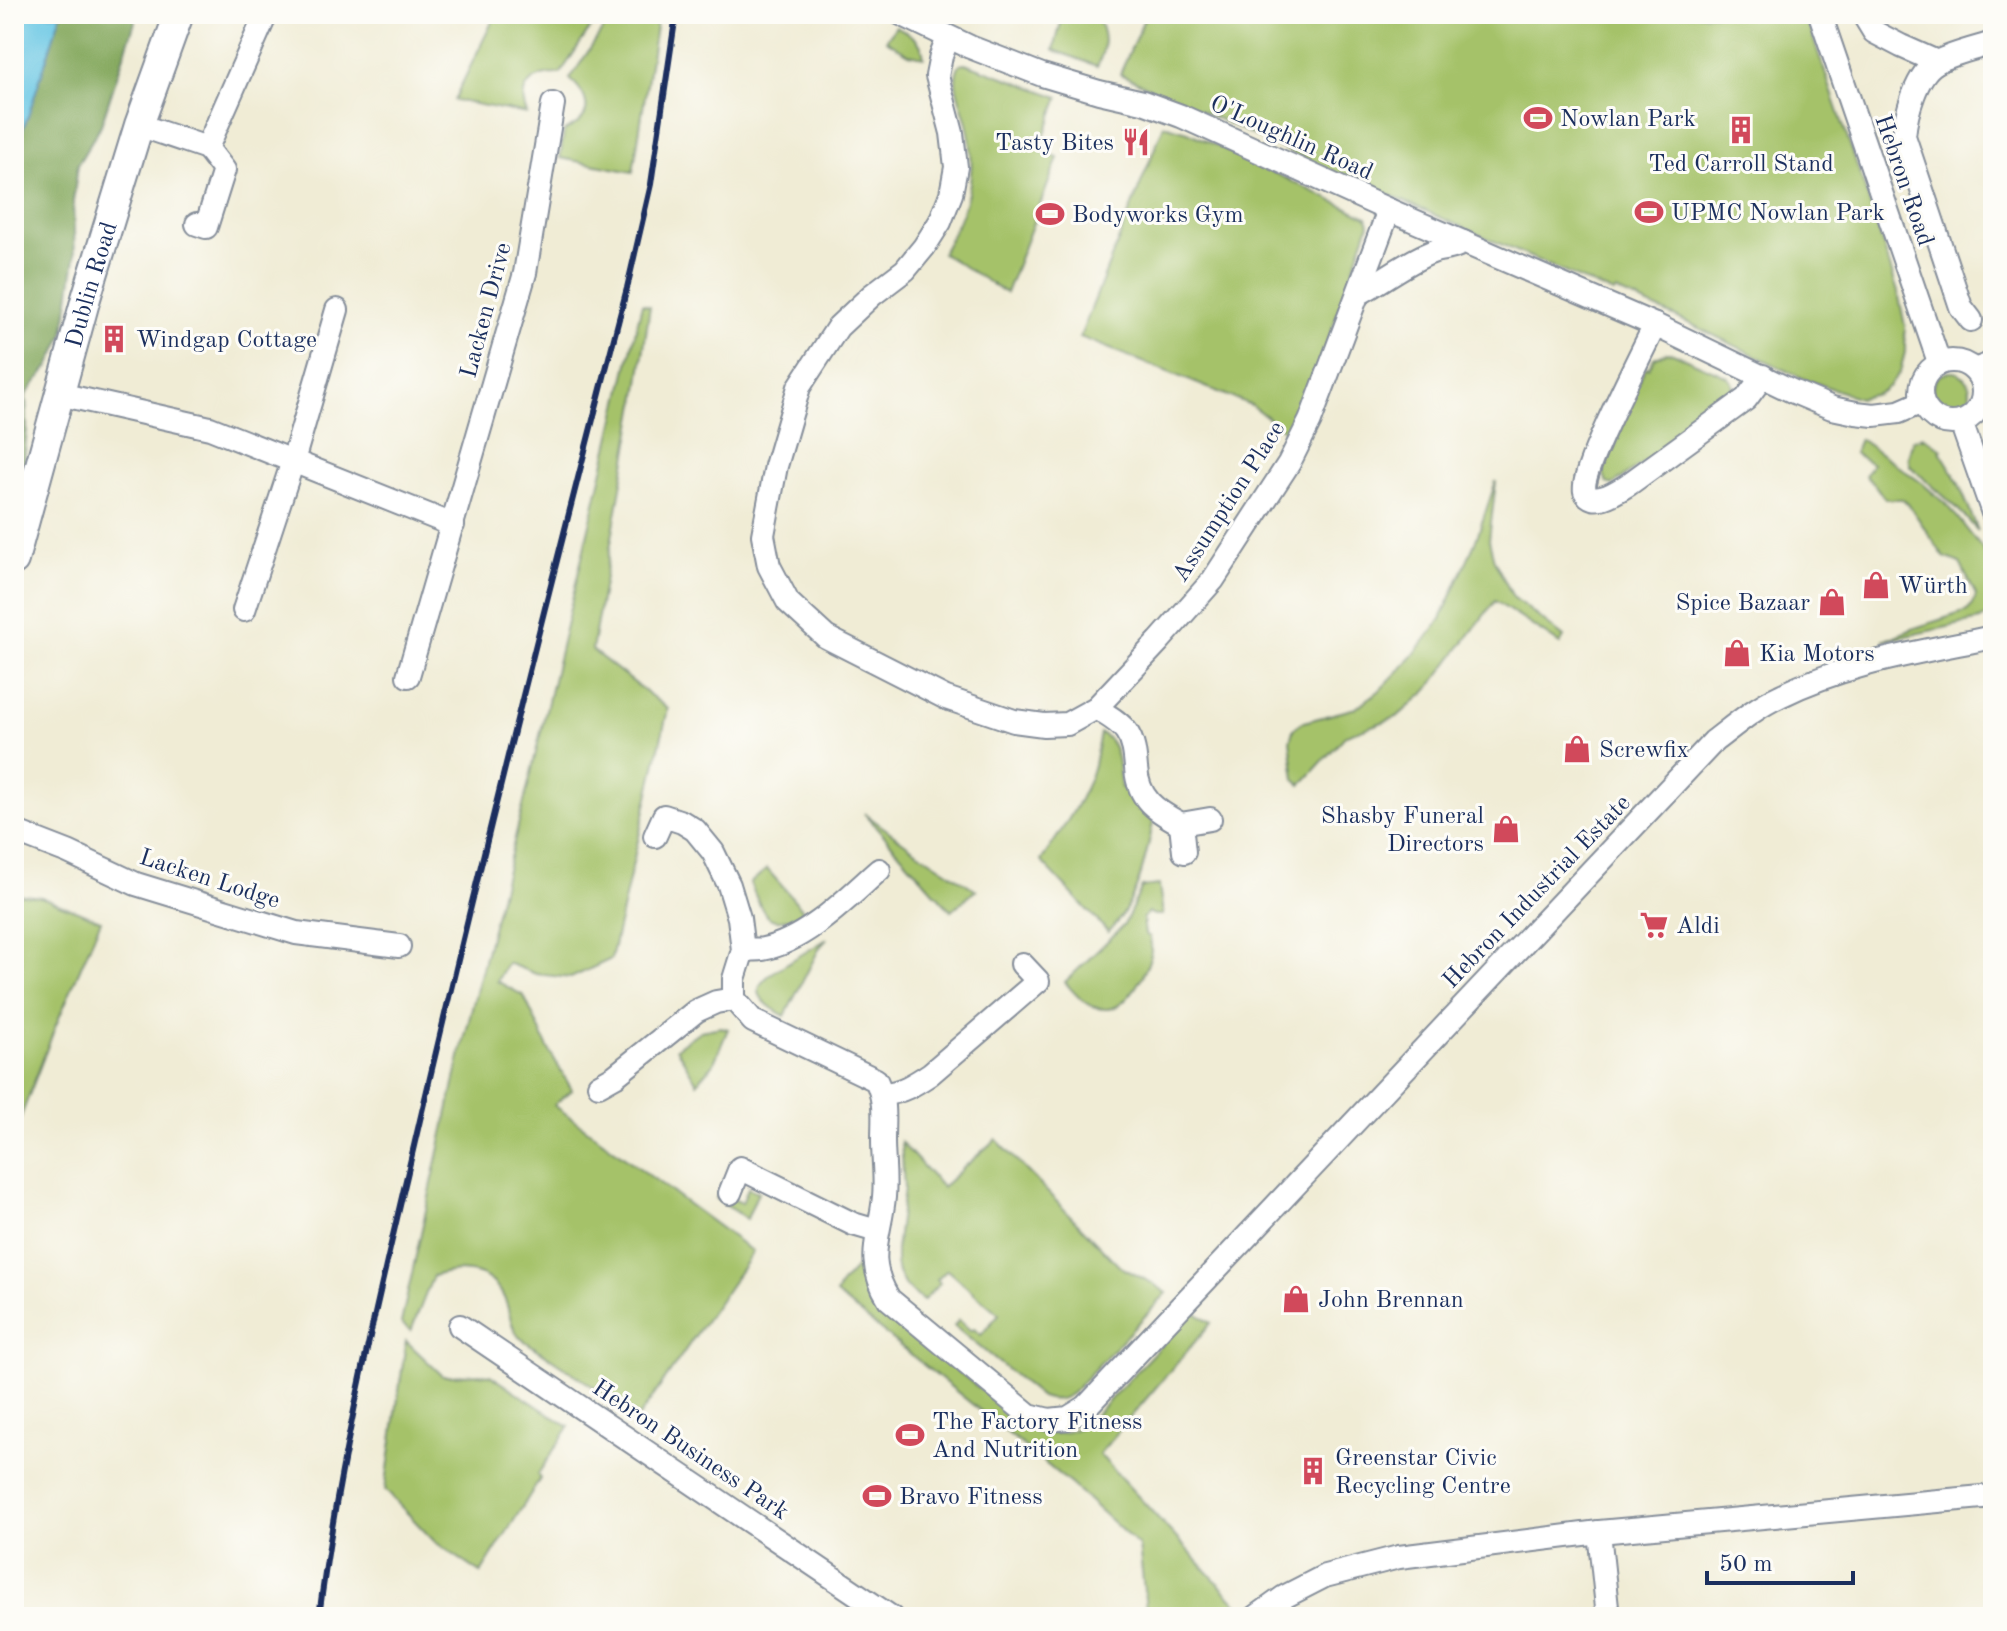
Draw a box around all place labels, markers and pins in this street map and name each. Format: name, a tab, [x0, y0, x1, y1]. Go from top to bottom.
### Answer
sports icon: Nowlan Park	[1523, 103, 1553, 133]
place label: Nowlan Park	[1560, 108, 1696, 132]
building icon: Ted Carroll Stand	[1726, 115, 1756, 145]
restaurant icon: Tasty Bites	[1121, 127, 1151, 157]
place label: Tasty Bites	[995, 132, 1114, 156]
place label: Ted Carroll Stand	[1648, 153, 1834, 177]
sports icon: UPMC Nowlan Park	[1634, 197, 1664, 227]
sports icon: Bodyworks Gym	[1035, 199, 1065, 229]
place label: UPMC Nowlan Park	[1671, 202, 1885, 226]
place label: Bodyworks Gym	[1072, 204, 1244, 228]
building icon: Windgap Cottage	[99, 324, 129, 354]
place label: Windgap Cottage	[136, 329, 317, 353]
shop icon: Würth	[1861, 570, 1891, 600]
place label: Würth	[1898, 575, 1968, 599]
shop icon: Spice Bazaar	[1817, 587, 1847, 617]
place label: Spice Bazaar	[1675, 592, 1810, 616]
shop icon: Kia Motors	[1722, 638, 1752, 668]
place label: Kia Motors	[1759, 643, 1875, 667]
shop icon: Screwfix	[1562, 734, 1592, 764]
place label: Screwfix	[1599, 739, 1689, 763]
place label: Shasby Funeral Directors	[1321, 805, 1484, 857]
shop icon: Shasby Funeral Directors	[1491, 814, 1521, 844]
supermarket icon: Aldi	[1639, 910, 1669, 940]
place label: Aldi	[1676, 915, 1720, 939]
shop icon: John Brennan	[1281, 1284, 1311, 1314]
place label: John Brennan	[1318, 1289, 1464, 1313]
place label: The Factory Fitness And Nutrition	[932, 1411, 1142, 1463]
sports icon: The Factory Fitness And Nutrition	[895, 1420, 925, 1450]
place label: Greenstar Civic Recycling Centre	[1335, 1447, 1511, 1499]
building icon: Greenstar Civic Recycling Centre	[1298, 1456, 1328, 1486]
sports icon: Bravo Fitness	[862, 1481, 892, 1511]
place label: Bravo Fitness	[899, 1486, 1043, 1510]

